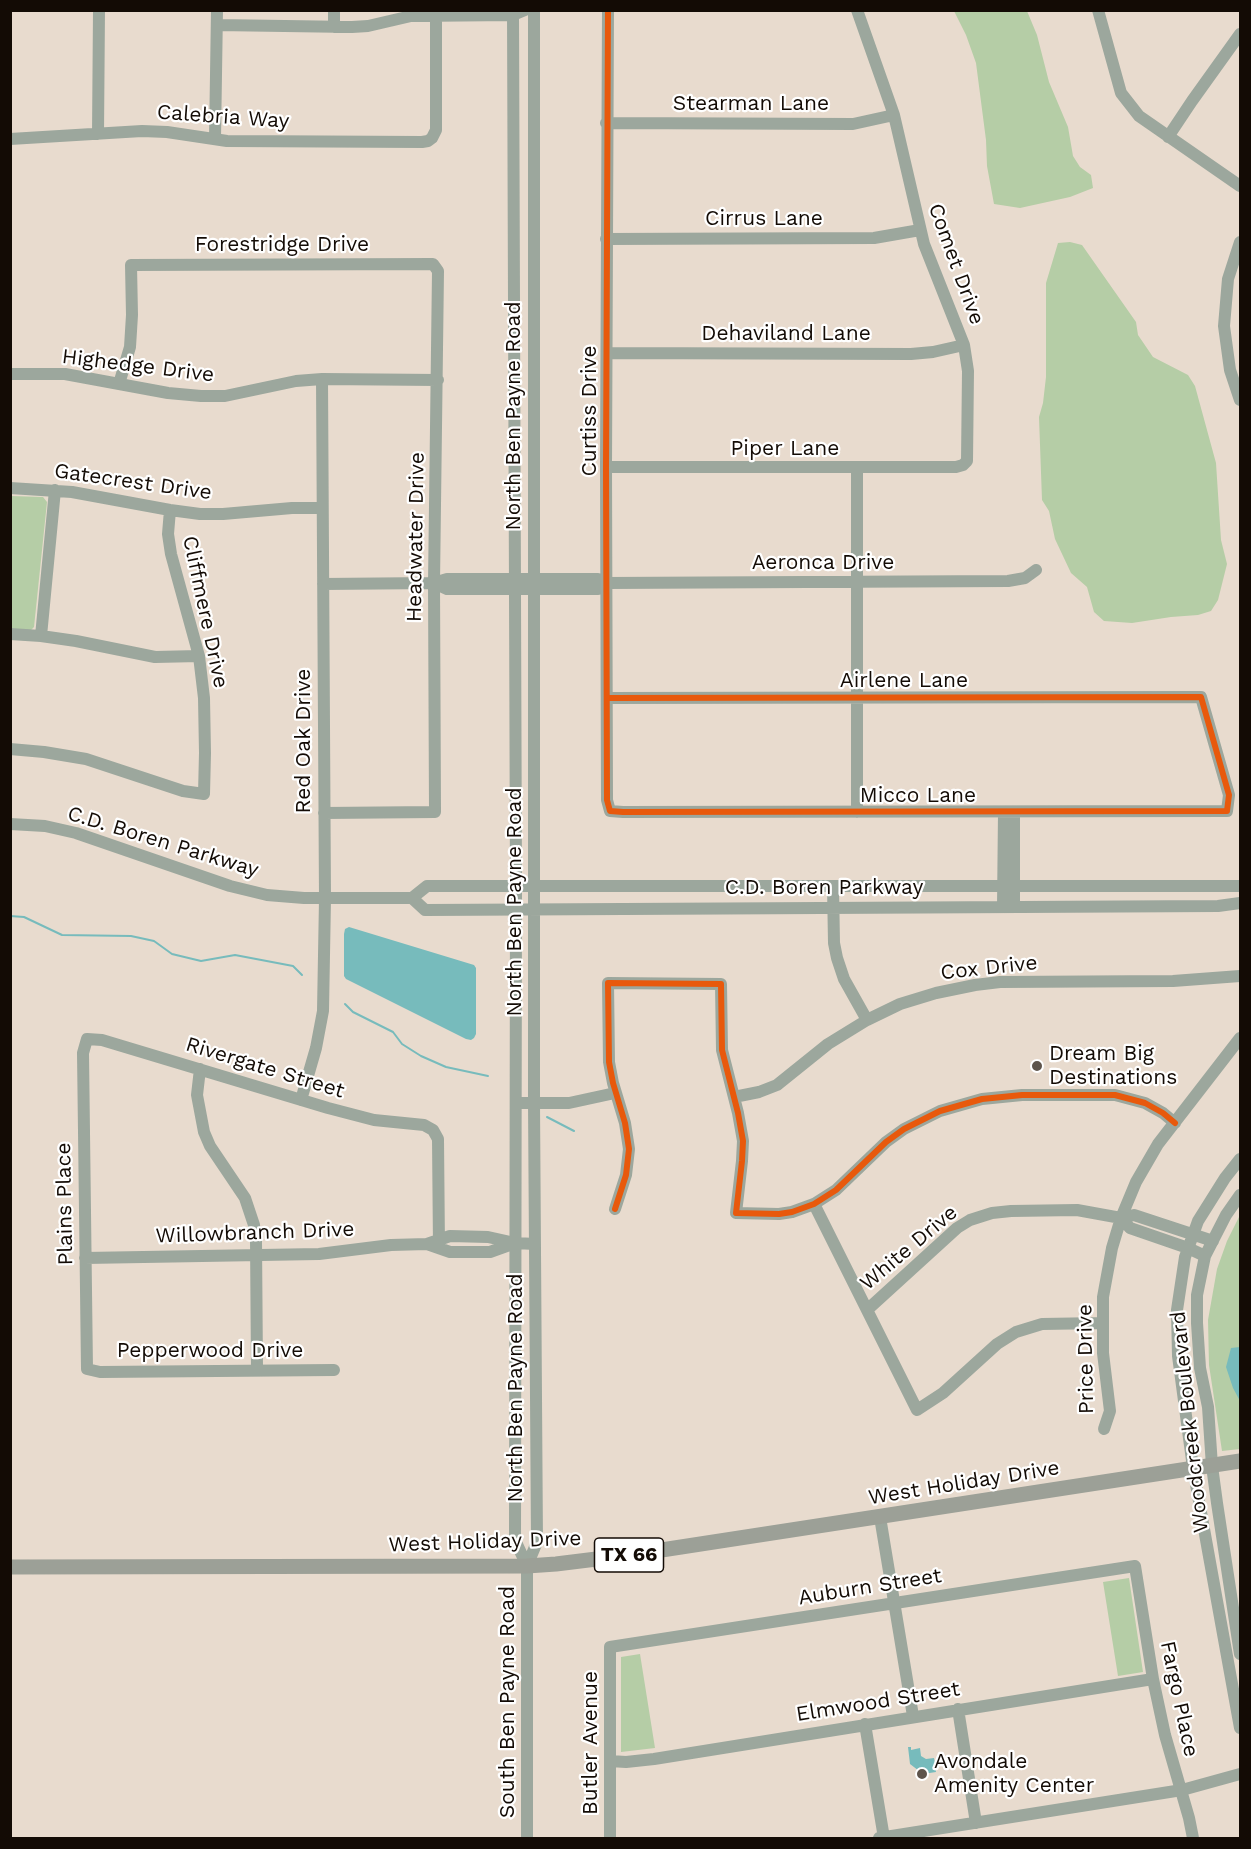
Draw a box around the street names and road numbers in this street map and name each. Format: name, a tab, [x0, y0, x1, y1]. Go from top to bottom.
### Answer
street label: Stearman Lane	[673, 91, 829, 117]
street label: Calebria Way	[156, 100, 290, 134]
street label: Comet Drive	[922, 200, 990, 328]
street label: Cirrus Lane	[705, 206, 823, 232]
street label: Forestridge Drive	[195, 232, 369, 258]
street label: North Ben Payne Road	[501, 301, 527, 531]
street label: Dehaviland Lane	[701, 321, 871, 347]
street label: Highedge Drive	[60, 344, 216, 388]
street label: Curtiss Drive	[577, 345, 603, 477]
street label: Piper Lane	[731, 436, 839, 462]
street label: Headwater Drive	[402, 452, 430, 622]
street label: Gatecrest Drive	[53, 458, 213, 506]
street label: Cliffmere Drive	[177, 534, 233, 690]
street label: Aeronca Drive	[752, 550, 894, 576]
street label: Airlene Lane	[840, 668, 968, 694]
street label: Red Oak Drive	[291, 669, 317, 813]
street label: Micco Lane	[860, 783, 976, 809]
street label: North Ben Payne Road	[502, 787, 528, 1017]
street label: C.D. Boren Parkway	[64, 801, 262, 883]
street label: C.D. Boren Parkway	[725, 875, 923, 901]
street label: Cox Drive	[939, 950, 1039, 986]
street label: Rivergate Street	[183, 1032, 347, 1104]
street label: Plains Place	[51, 1142, 79, 1266]
street label: White Drive	[855, 1200, 963, 1296]
street label: Willowbranch Drive	[155, 1217, 355, 1249]
street label: North Ben Payne Road	[503, 1273, 529, 1503]
street label: Price Drive	[1072, 1304, 1100, 1414]
street label: Woodcreek Boulevard	[1166, 1310, 1214, 1534]
street label: Pepperwood Drive	[117, 1338, 303, 1364]
street label: West Holiday Drive	[867, 1455, 1061, 1511]
street label: West Holiday Drive	[388, 1526, 582, 1558]
road number: TX 66	[594, 1538, 664, 1572]
street label: Auburn Street	[797, 1563, 943, 1611]
street label: South Ben Payne Road	[495, 1586, 521, 1818]
street label: Fargo Place	[1154, 1639, 1204, 1759]
street label: Butler Avenue	[578, 1671, 604, 1815]
street label: Elmwood Street	[794, 1677, 962, 1727]

